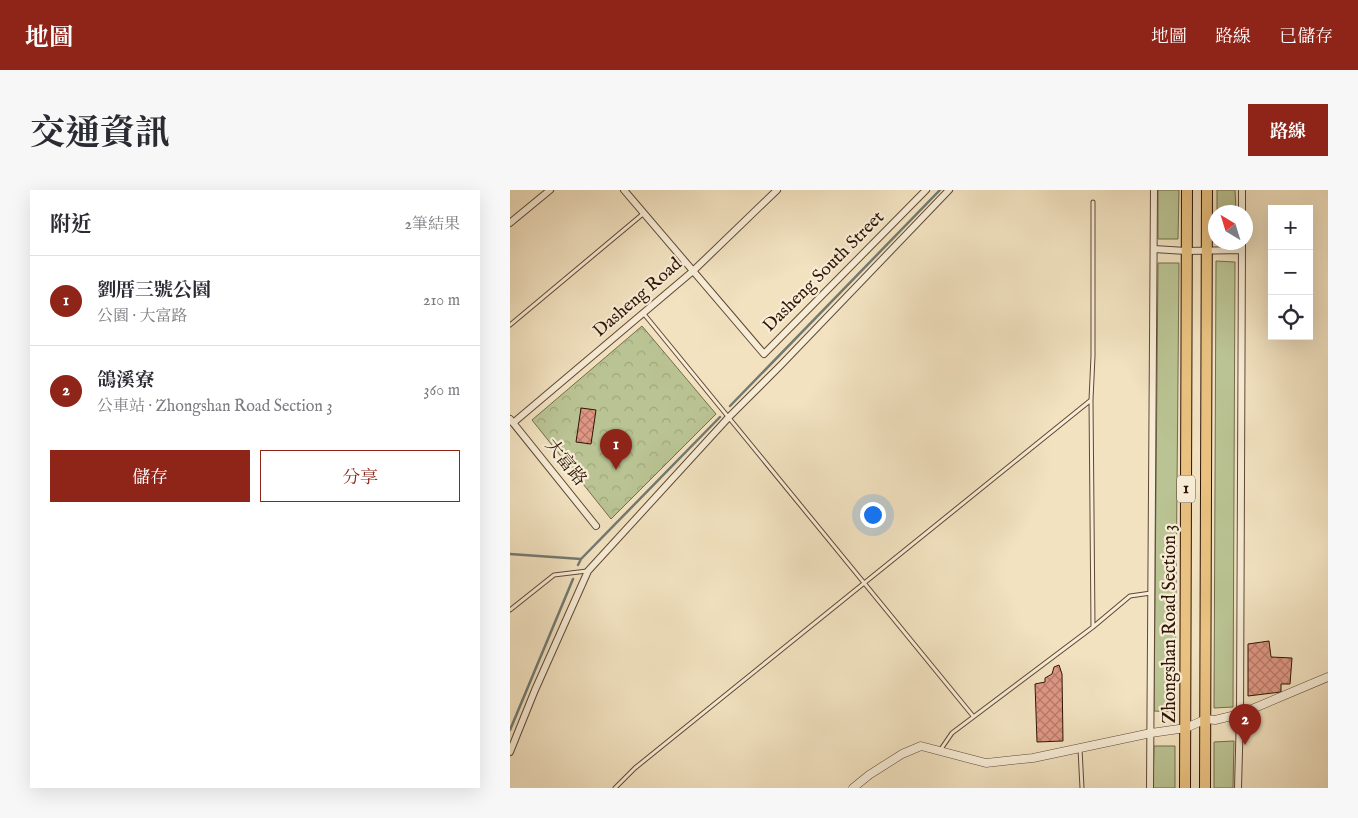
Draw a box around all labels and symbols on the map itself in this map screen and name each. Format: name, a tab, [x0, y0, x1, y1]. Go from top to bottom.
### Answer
north arrow	[1208, 205, 1253, 250]
street label: Dasheng South Street	[759, 207, 889, 337]
street label: Dasheng Road	[589, 253, 687, 343]
pin: 1	[600, 429, 632, 470]
street label: 大富路	[539, 435, 591, 491]
road number: 1	[1177, 476, 1195, 502]
your location	[860, 502, 886, 528]
street label: Zhongshan Road Section 3	[1159, 525, 1182, 723]
pin: 2	[1229, 704, 1261, 745]

